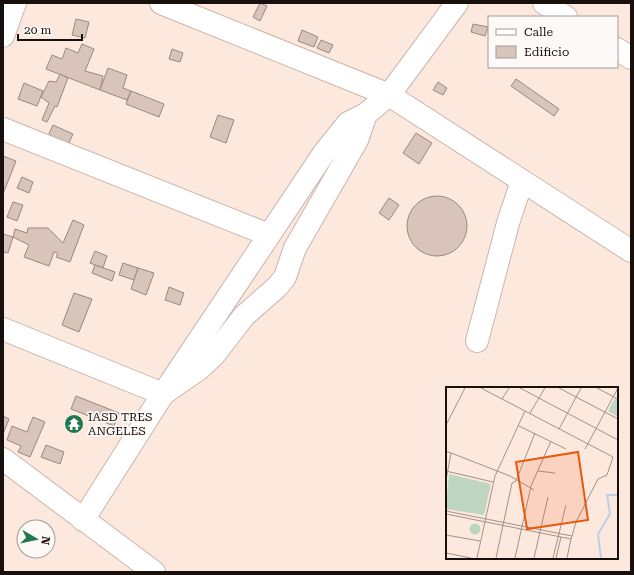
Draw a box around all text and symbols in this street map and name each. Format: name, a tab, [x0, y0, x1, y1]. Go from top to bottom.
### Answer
scale bar	[18, 16, 82, 42]
legend	[488, 16, 618, 68]
text: 20 m	[24, 23, 51, 37]
text: Calle	[524, 25, 554, 39]
text: Edificio	[524, 45, 569, 59]
inset map	[446, 387, 618, 559]
place label: IASD TRES ANGELES	[88, 410, 153, 438]
temple icon: IASD TRES ANGELES	[63, 413, 85, 435]
north arrow	[16, 519, 56, 559]
text: N	[38, 535, 52, 546]

